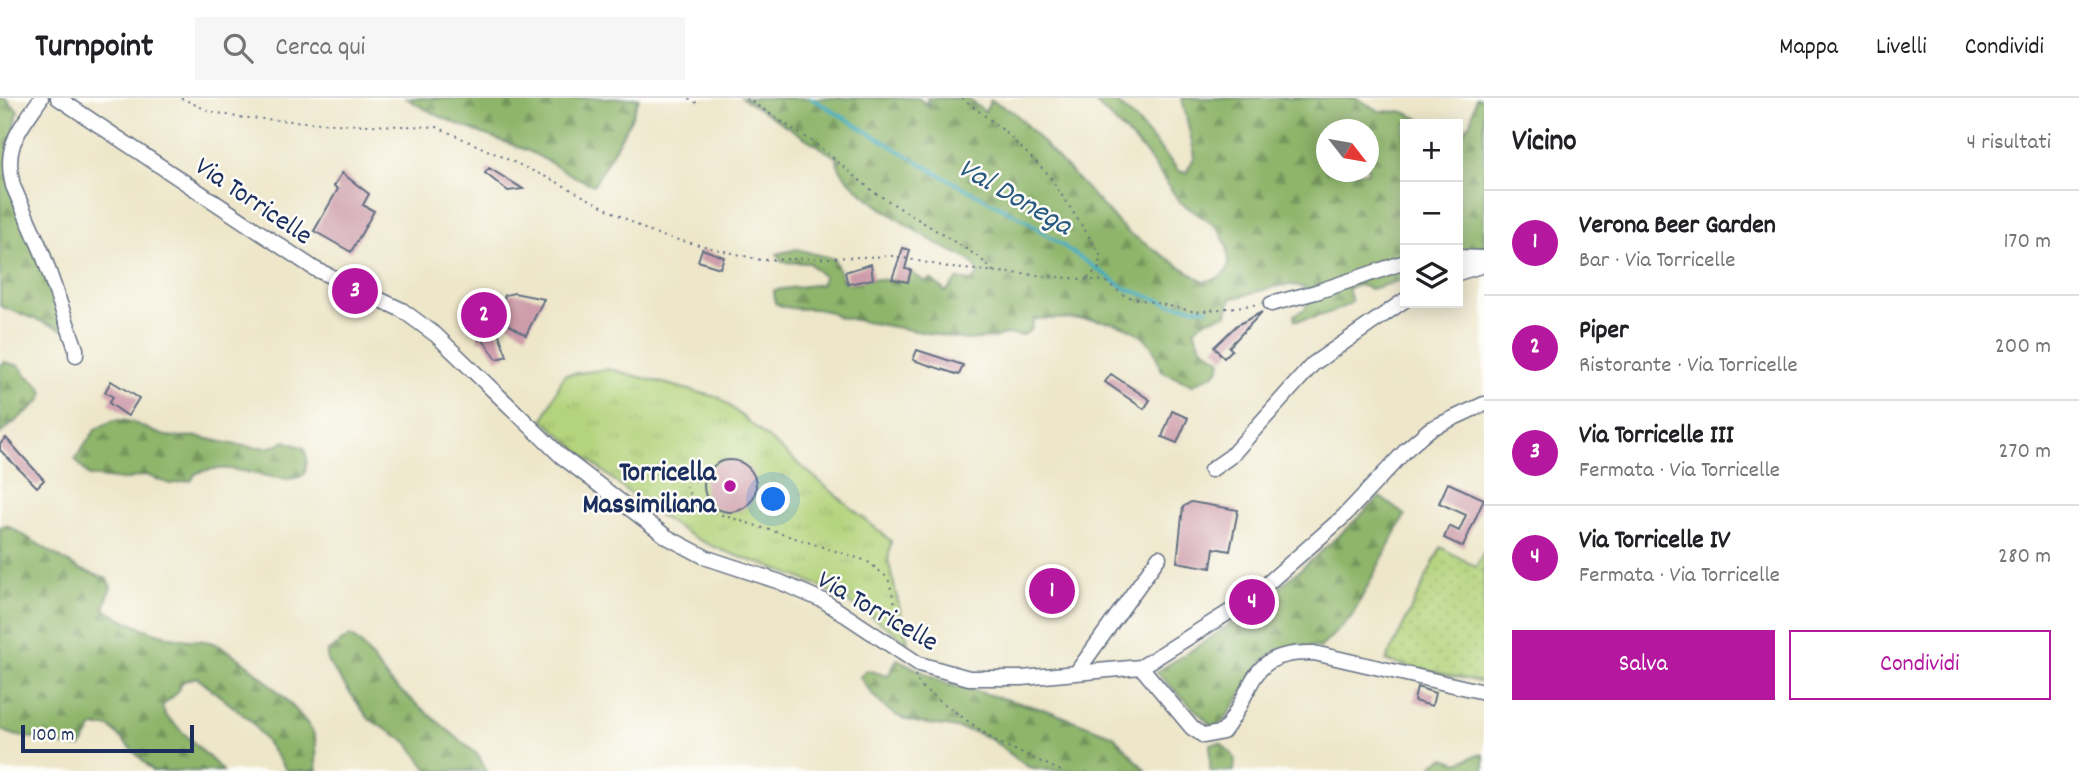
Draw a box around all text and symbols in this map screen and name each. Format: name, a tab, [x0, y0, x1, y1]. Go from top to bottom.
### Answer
search box	[195, 17, 685, 80]
text: Turnpoint	[35, 25, 153, 72]
icon: search	[219, 29, 257, 67]
text: Cerca qui	[275, 30, 365, 67]
text: Mappa	[1779, 31, 1838, 65]
text: Livelli	[1876, 31, 1927, 65]
text: Condividi	[1965, 31, 2044, 65]
north arrow	[1316, 119, 1379, 182]
map controls	[1400, 119, 1463, 308]
button: +	[1400, 119, 1463, 182]
text: Vicino	[1512, 122, 1577, 165]
text: 4 risultati	[1966, 127, 2051, 160]
street label: Via Torricelle	[185, 149, 319, 257]
water label: Val Donega	[949, 149, 1081, 250]
button: −	[1400, 182, 1463, 245]
text: Verona Beer Garden	[1579, 208, 1776, 245]
text: 1	[1532, 226, 1538, 259]
text: 170 m	[2004, 226, 2051, 259]
button: layers	[1400, 245, 1463, 308]
text: Bar · Via Torricelle	[1579, 245, 1735, 278]
pin: 3	[332, 265, 378, 317]
pin: 2	[461, 289, 507, 341]
text: Piper	[1579, 313, 1629, 350]
text: 2	[1530, 331, 1540, 364]
text: 200 m	[1995, 331, 2051, 364]
text: Ristorante · Via Torricelle	[1579, 350, 1798, 383]
text: Via Torricelle III	[1579, 418, 1734, 455]
text: 3	[1530, 436, 1540, 469]
text: 270 m	[1999, 436, 2051, 469]
place label: Torricella Massimiliana	[582, 455, 717, 527]
text: Fermata · Via Torricelle	[1579, 455, 1780, 488]
marker: Torricella Massimiliana	[722, 478, 738, 494]
your location	[756, 482, 790, 516]
text: Via Torricelle IV	[1579, 523, 1730, 560]
text: 4	[1530, 541, 1540, 574]
text: 280 m	[1998, 541, 2051, 574]
text: Fermata · Via Torricelle	[1579, 560, 1780, 593]
street label: Via Torricelle	[808, 562, 945, 664]
pin: 1	[1029, 565, 1075, 617]
pin: 4	[1229, 576, 1275, 628]
button: Salva	[1512, 630, 1775, 700]
button: Condividi	[1789, 630, 2051, 700]
scale bar	[21, 722, 194, 754]
text: 100 m	[32, 723, 74, 750]

